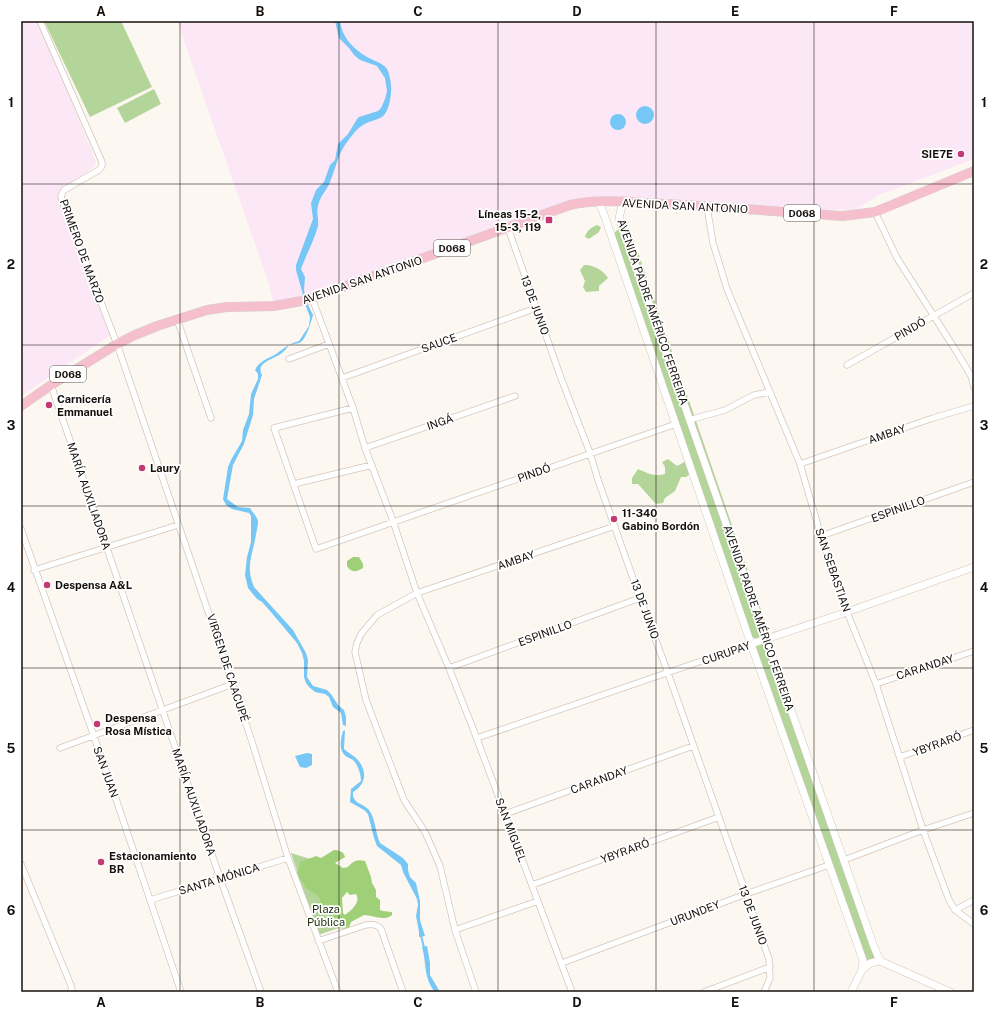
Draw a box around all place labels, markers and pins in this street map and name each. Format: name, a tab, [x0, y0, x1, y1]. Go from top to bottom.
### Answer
place label: SIE7E	[921, 148, 953, 160]
marker: SIE7E	[956, 149, 966, 159]
place label: Líneas 15-2, 15-3, 119	[478, 208, 541, 233]
marker: Líneas 15-2, 15-3, 119	[544, 215, 554, 225]
place label: Carnicería Emmanuel	[57, 393, 113, 418]
marker: Carnicería Emmanuel	[44, 400, 54, 410]
place label: Laury	[150, 462, 181, 474]
marker: Laury	[137, 463, 147, 473]
place label: 11-340 Gabino Bordón	[622, 507, 700, 532]
marker: 11-340 Gabino Bordón	[609, 514, 619, 524]
place label: Despensa A&L	[55, 579, 132, 591]
marker: Despensa A&L	[42, 580, 52, 590]
place label: Despensa Rosa Mística	[105, 712, 172, 737]
marker: Despensa Rosa Mística	[92, 719, 102, 729]
place label: Estacionamiento BR	[109, 850, 197, 875]
marker: Estacionamiento BR	[96, 857, 106, 867]

